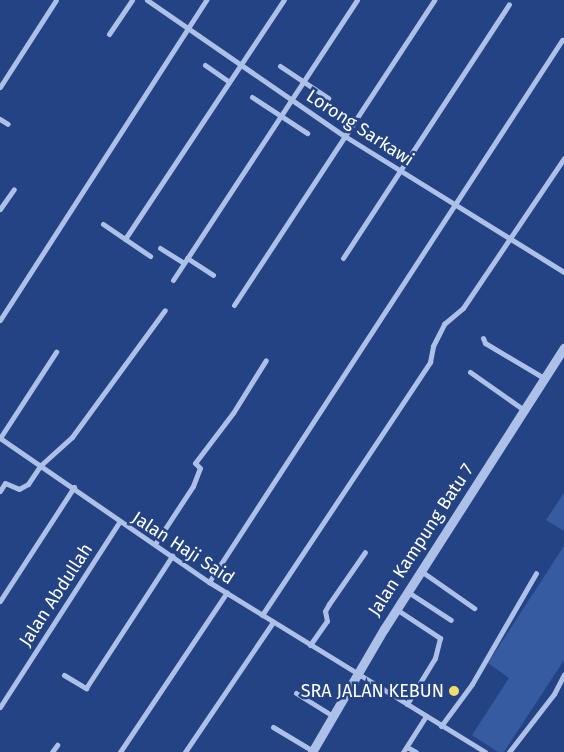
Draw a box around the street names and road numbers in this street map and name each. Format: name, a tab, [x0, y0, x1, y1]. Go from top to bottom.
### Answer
street label: Lorong Sarkawi	[302, 85, 418, 171]
street label: Jalan Kampung Batu 7	[364, 460, 478, 620]
street label: Jalan Haji Said	[128, 507, 238, 589]
street label: Jalan Abdullah	[15, 539, 97, 651]

